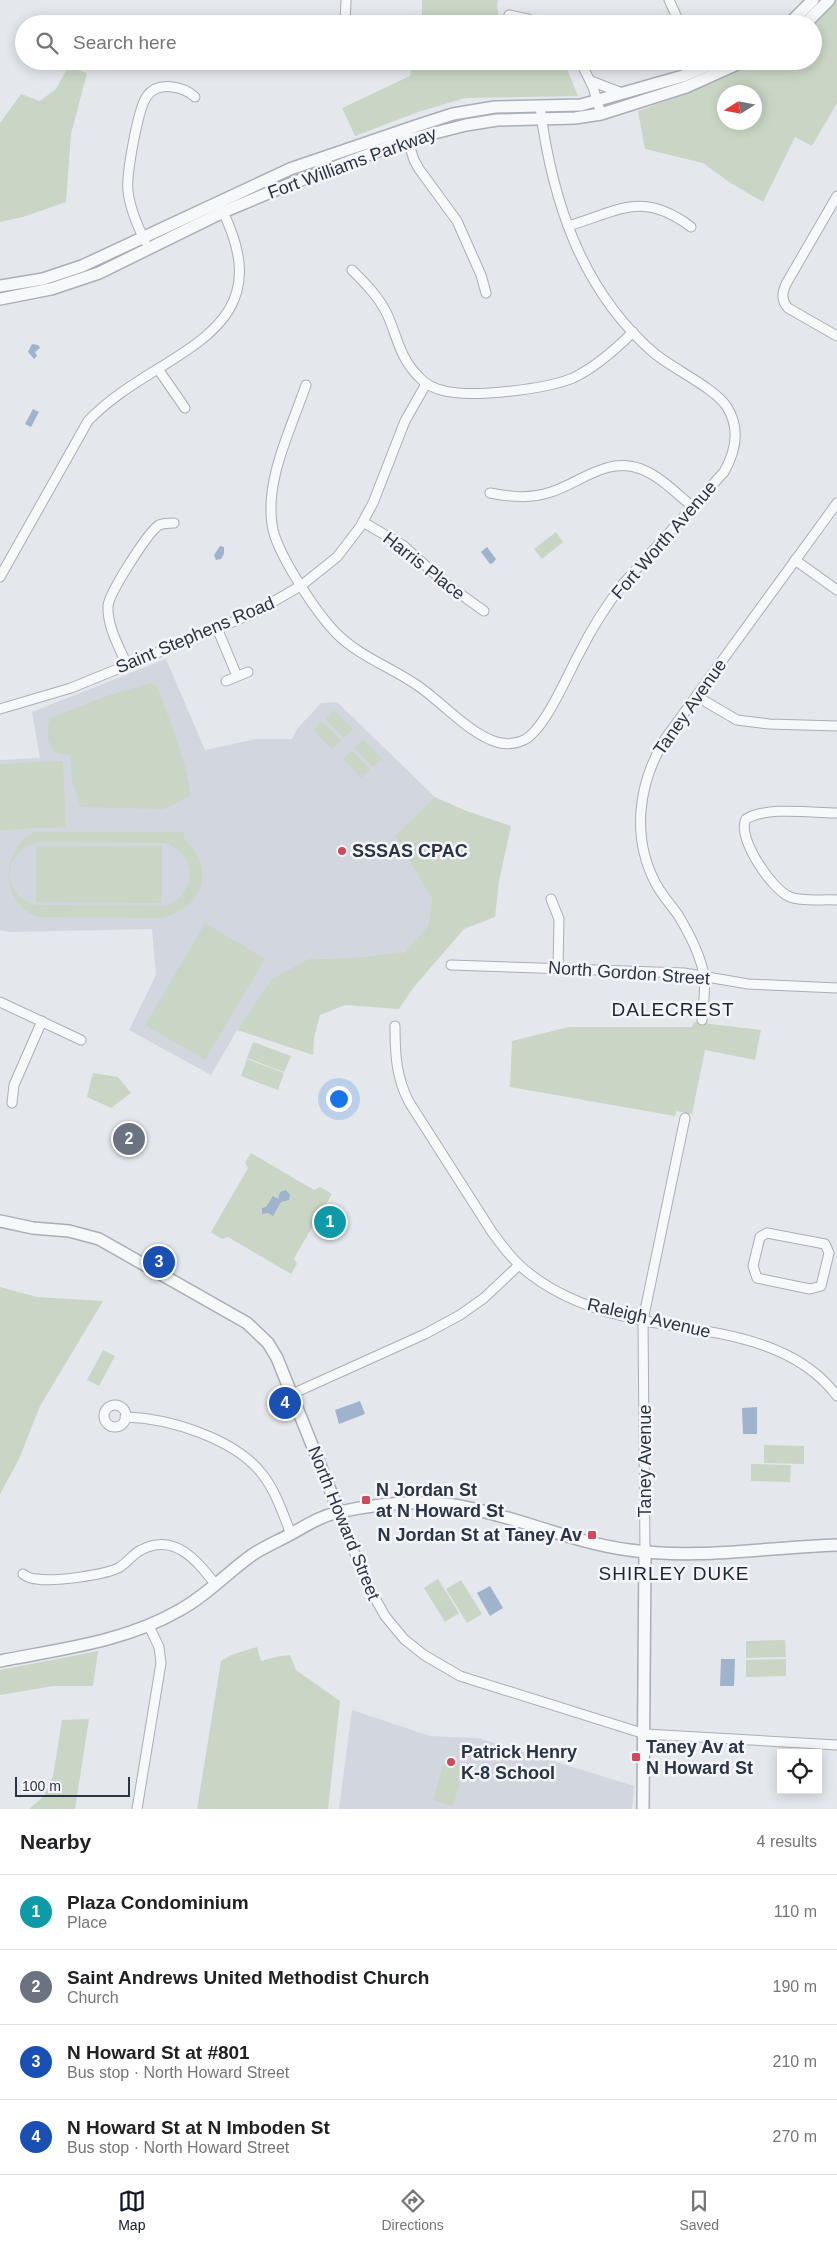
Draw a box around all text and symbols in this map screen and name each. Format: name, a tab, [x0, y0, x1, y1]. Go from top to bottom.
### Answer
search box	[15, 15, 822, 70]
icon: search	[33, 29, 61, 57]
text: Search here	[73, 32, 177, 53]
north arrow	[717, 85, 762, 130]
street label: Fort Williams Parkway	[265, 123, 439, 203]
street label: Fort Worth Avenue	[607, 477, 721, 603]
street label: Harris Place	[379, 528, 469, 604]
street label: Saint Stephens Road	[113, 593, 277, 677]
street label: Taney Avenue	[649, 655, 731, 759]
place label: SSSAS CPAC	[352, 841, 468, 861]
marker: SSSAS CPAC	[336, 845, 348, 857]
street label: North Gordon Street	[547, 957, 711, 989]
district label: DALECREST	[611, 999, 735, 1020]
your location	[326, 1086, 352, 1112]
pin: 2	[113, 1120, 145, 1158]
pin: 1	[314, 1203, 346, 1241]
pin: 3	[143, 1243, 175, 1281]
street label: Raleigh Avenue	[585, 1294, 713, 1342]
pin: 4	[269, 1384, 301, 1422]
street label: Taney Avenue	[635, 1405, 655, 1517]
street label: North Howard Street	[304, 1443, 384, 1603]
place label: N Jordan St at N Howard St	[376, 1480, 504, 1521]
marker: N Jordan St at N Howard St	[360, 1494, 372, 1506]
place label: N Jordan St at Taney Av	[378, 1525, 582, 1545]
marker: N Jordan St at Taney Av	[586, 1529, 598, 1541]
district label: SHIRLEY DUKE	[598, 1563, 750, 1584]
place label: Taney Av at N Howard St	[646, 1737, 753, 1778]
place label: Patrick Henry K-8 School	[461, 1742, 577, 1783]
map controls	[777, 1749, 822, 1794]
button: locate	[777, 1749, 822, 1794]
marker: Taney Av at N Howard St	[630, 1751, 642, 1763]
marker: Patrick Henry K-8 School	[445, 1756, 457, 1768]
scale bar	[15, 1774, 130, 1797]
text: 100 m	[22, 1778, 61, 1794]
text: Nearby	[20, 1830, 91, 1853]
text: 4 results	[757, 1833, 817, 1850]
text: Plaza Condominium	[67, 1892, 249, 1913]
text: 1	[32, 1903, 40, 1920]
text: 110 m	[774, 1903, 817, 1920]
text: Place	[67, 1914, 107, 1931]
text: Saint Andrews United Methodist Church	[67, 1967, 429, 1988]
text: 2	[32, 1978, 40, 1995]
text: 190 m	[773, 1978, 817, 1995]
text: Church	[67, 1989, 119, 2006]
text: N Howard St at #801	[67, 2042, 250, 2063]
text: 3	[32, 2053, 40, 2070]
text: 210 m	[773, 2053, 817, 2070]
text: Bus stop · North Howard Street	[67, 2064, 289, 2081]
text: N Howard St at N Imboden St	[67, 2117, 330, 2138]
text: 4	[32, 2128, 40, 2145]
text: 270 m	[773, 2128, 817, 2145]
text: Bus stop · North Howard Street	[67, 2139, 289, 2156]
tab: Map	[118, 2187, 146, 2233]
tab: Directions	[382, 2187, 444, 2233]
tab: Saved	[679, 2187, 719, 2233]

